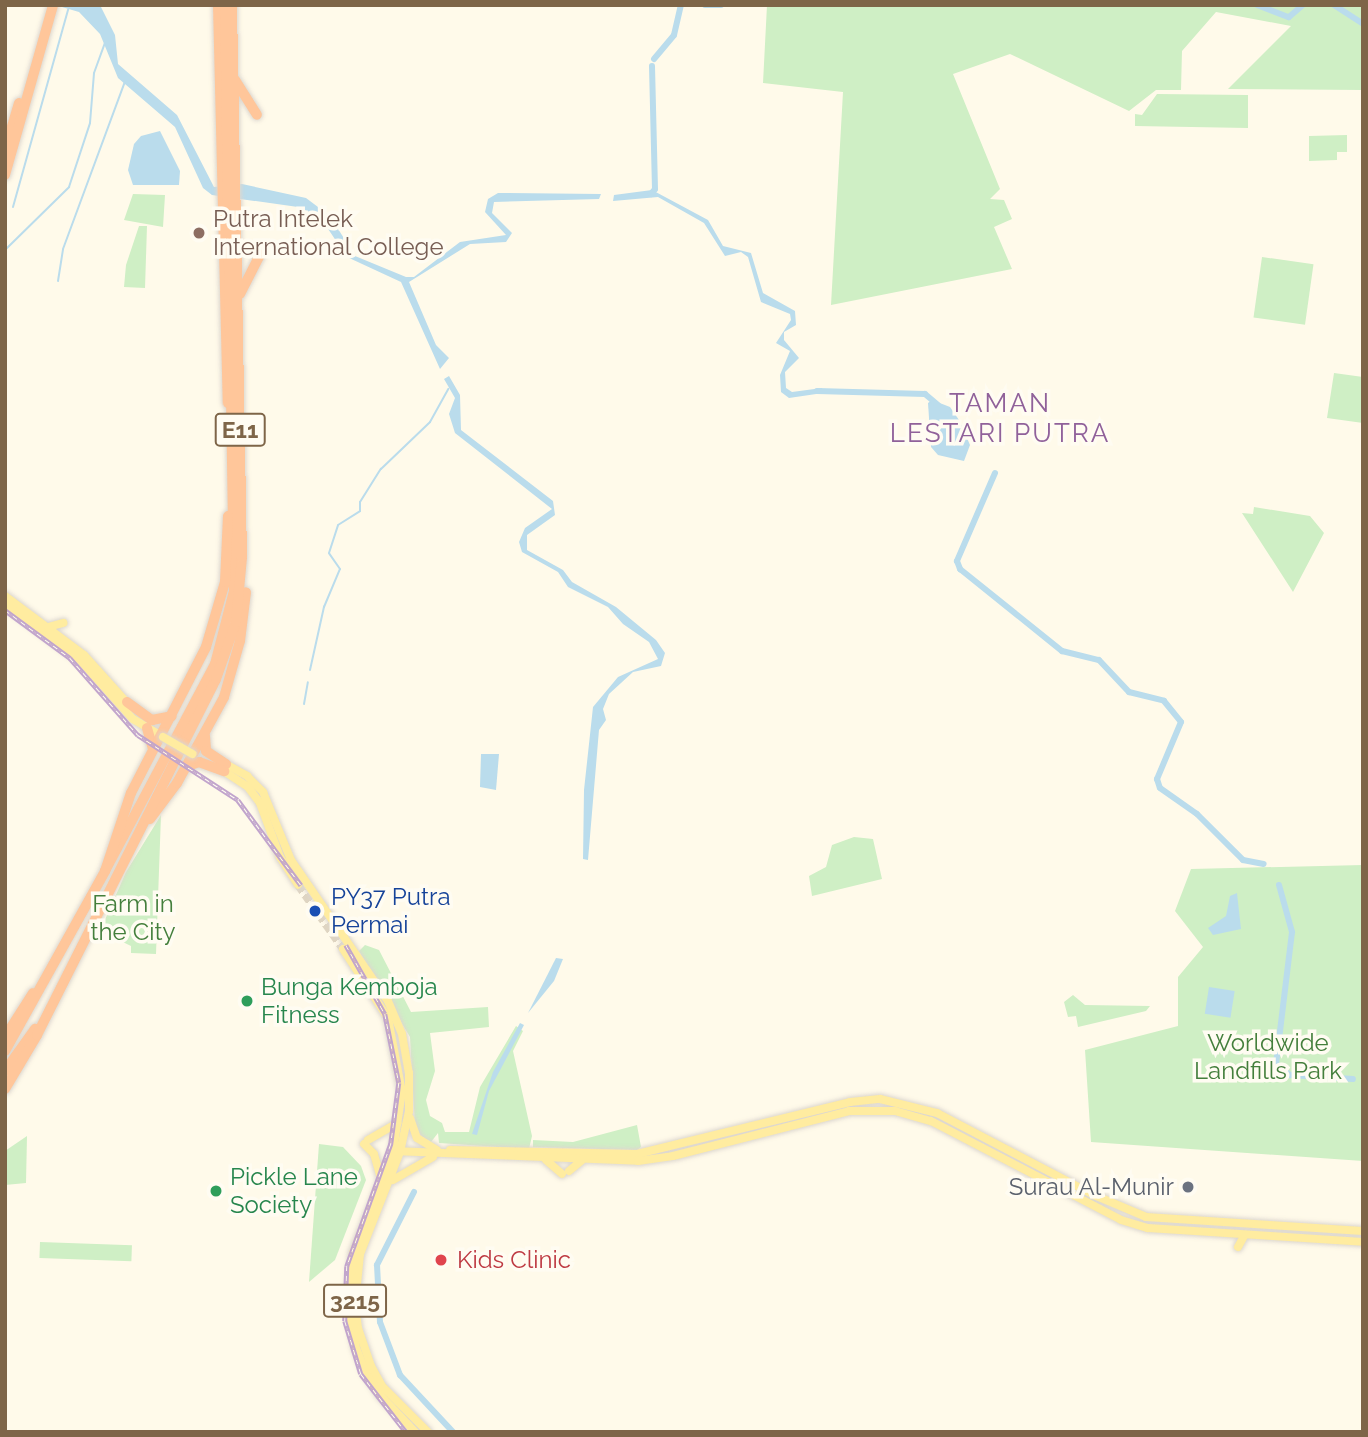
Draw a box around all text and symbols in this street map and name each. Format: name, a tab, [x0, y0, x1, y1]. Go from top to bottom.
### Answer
place label: Putra Intelek International College	[213, 205, 444, 261]
marker: Putra Intelek International College	[191, 225, 207, 241]
district label: TAMAN LESTARI PUTRA	[891, 388, 1109, 450]
road number: E11	[214, 410, 266, 450]
place label: PY37 Putra Permai	[331, 883, 450, 939]
park label: Farm in the City	[91, 890, 175, 946]
marker: PY37 Putra Permai	[305, 901, 325, 921]
place label: Bunga Kemboja Fitness	[261, 973, 438, 1029]
marker: Bunga Kemboja Fitness	[239, 993, 255, 1009]
park label: Worldwide Landfills Park	[1194, 1029, 1342, 1085]
place label: Pickle Lane Society	[230, 1163, 358, 1219]
place label: Surau Al-Munir	[1008, 1173, 1174, 1201]
marker: Surau Al-Munir	[1180, 1179, 1196, 1195]
marker: Pickle Lane Society	[208, 1183, 224, 1199]
place label: Kids Clinic	[457, 1246, 571, 1274]
marker: Kids Clinic	[431, 1250, 451, 1270]
road number: 3215	[322, 1282, 388, 1320]

